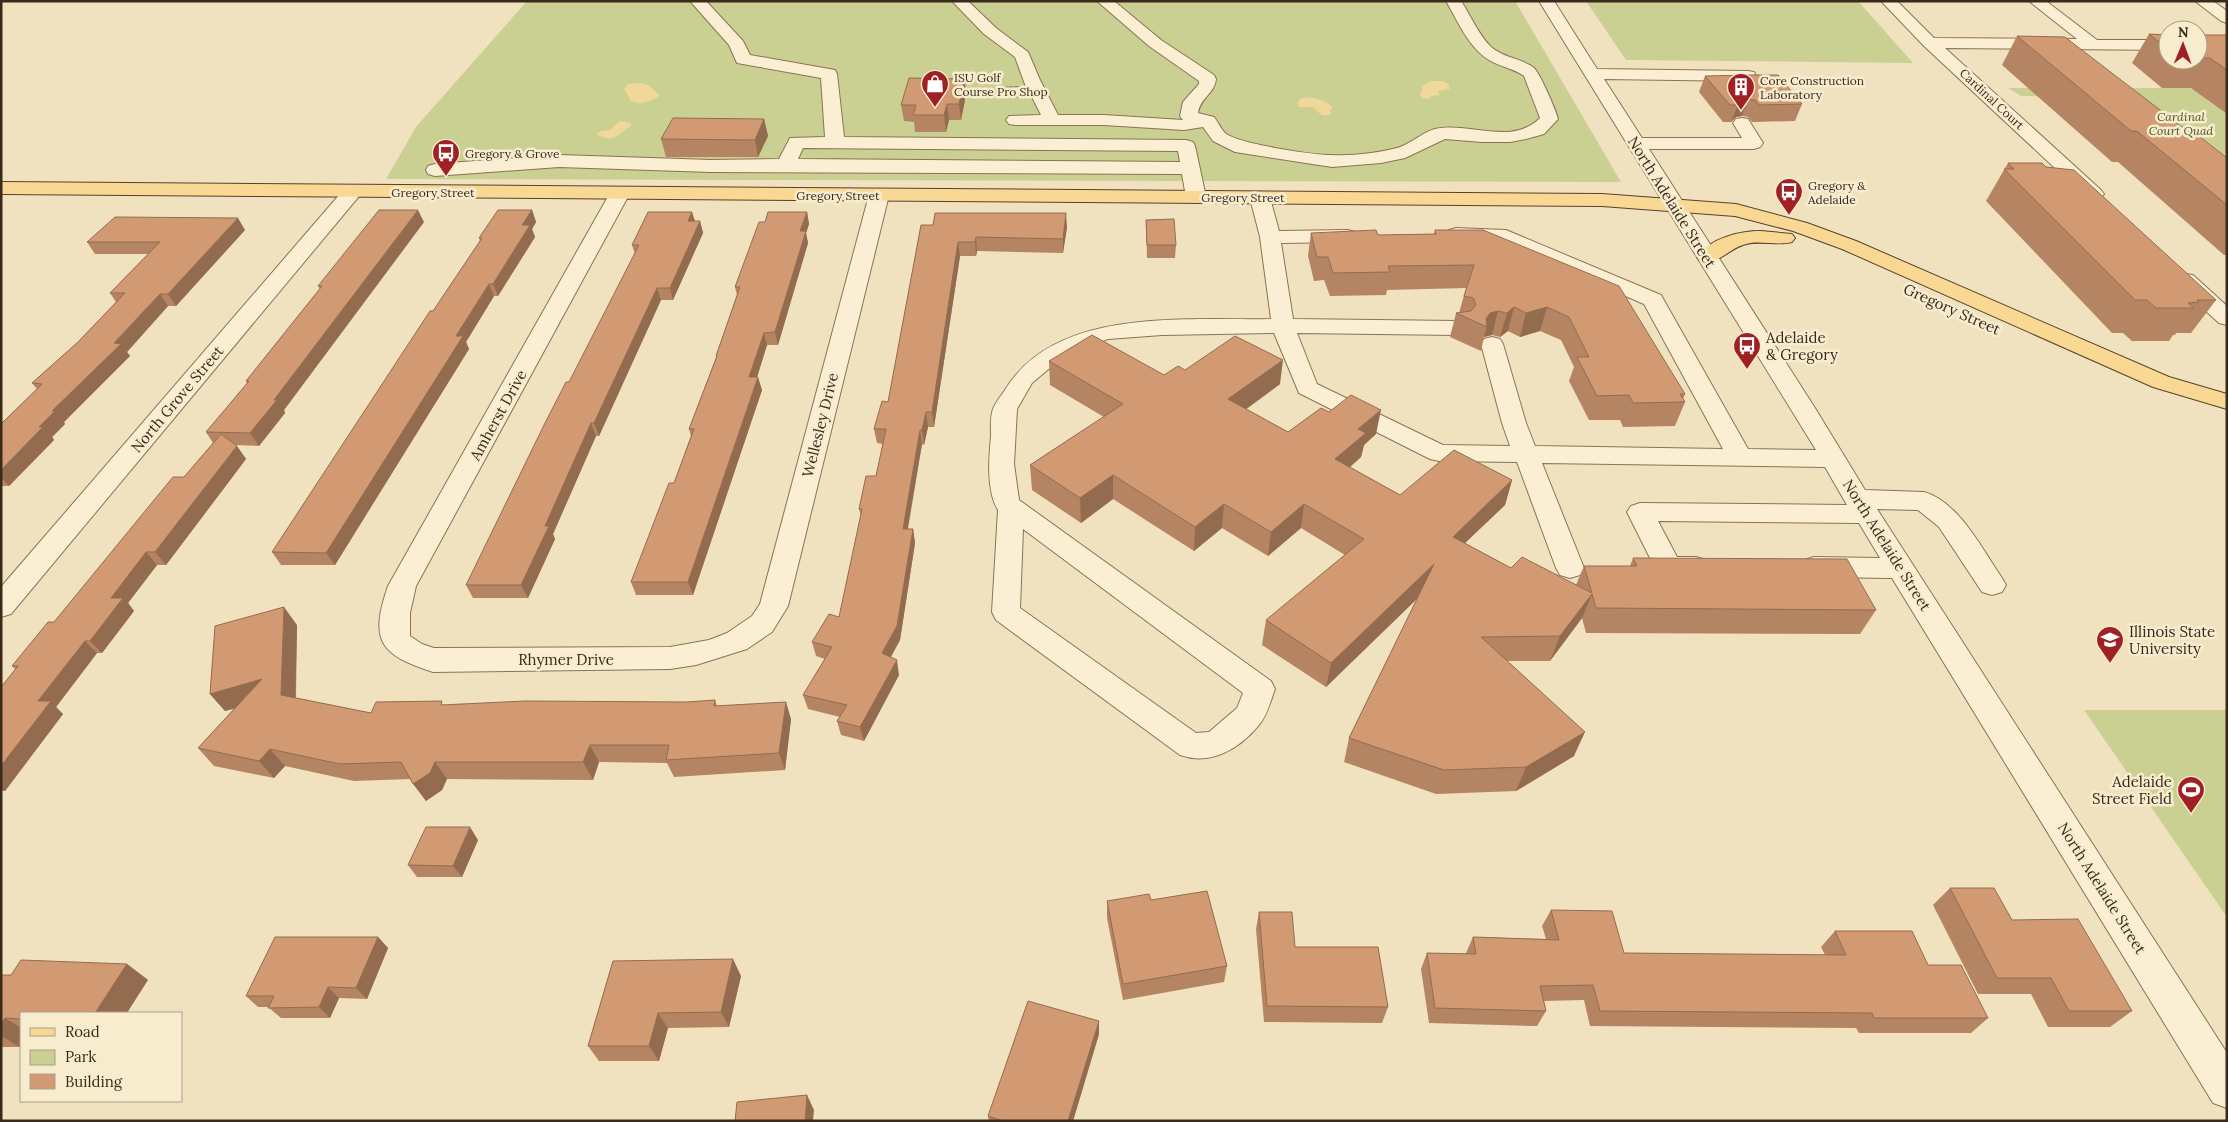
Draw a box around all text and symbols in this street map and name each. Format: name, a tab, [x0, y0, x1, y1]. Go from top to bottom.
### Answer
north arrow	[2158, 20, 2208, 70]
text: N	[2178, 23, 2189, 41]
street label: Cardinal Court	[1957, 65, 2028, 133]
shop icon: ISU Golf Course Pro Shop	[920, 69, 950, 108]
place label: ISU Golf Course Pro Shop	[954, 70, 1048, 99]
building icon: Core Construction Laboratory	[1726, 72, 1756, 111]
place label: Core Construction Laboratory	[1760, 73, 1864, 102]
park label: Cardinal Court Quad	[2149, 109, 2214, 138]
street label: North Adelaide Street	[1624, 133, 1720, 271]
bus stop icon: Gregory & Grove	[431, 138, 461, 177]
place label: Gregory & Grove	[465, 146, 560, 161]
bus stop icon: Gregory & Adelaide	[1774, 177, 1804, 216]
place label: Gregory & Adelaide	[1807, 178, 1866, 207]
street label: Gregory Street	[391, 185, 475, 200]
street label: Gregory Street	[796, 188, 880, 203]
street label: Gregory Street	[1201, 190, 1285, 205]
street label: Gregory Street	[1901, 279, 2004, 339]
place label: Adelaide & Gregory	[1765, 328, 1838, 364]
bus stop icon: Adelaide & Gregory	[1732, 331, 1762, 370]
street label: North Grove Street	[127, 341, 227, 456]
street label: Amherst Drive	[465, 366, 531, 464]
street label: Wellesley Drive	[798, 371, 842, 479]
street label: North Adelaide Street	[1839, 476, 1935, 614]
place label: Illinois State University	[2129, 622, 2215, 658]
school or university icon: Illinois State University	[2095, 625, 2125, 664]
street label: Rhymer Drive	[518, 650, 614, 669]
place label: Adelaide Street Field	[2092, 772, 2172, 808]
sports icon: Adelaide Street Field	[2176, 775, 2206, 814]
street label: North Adelaide Street	[2054, 819, 2150, 957]
legend	[20, 1012, 182, 1102]
text: Road	[65, 1022, 100, 1041]
text: Park	[65, 1047, 96, 1066]
text: Building	[65, 1072, 123, 1091]

